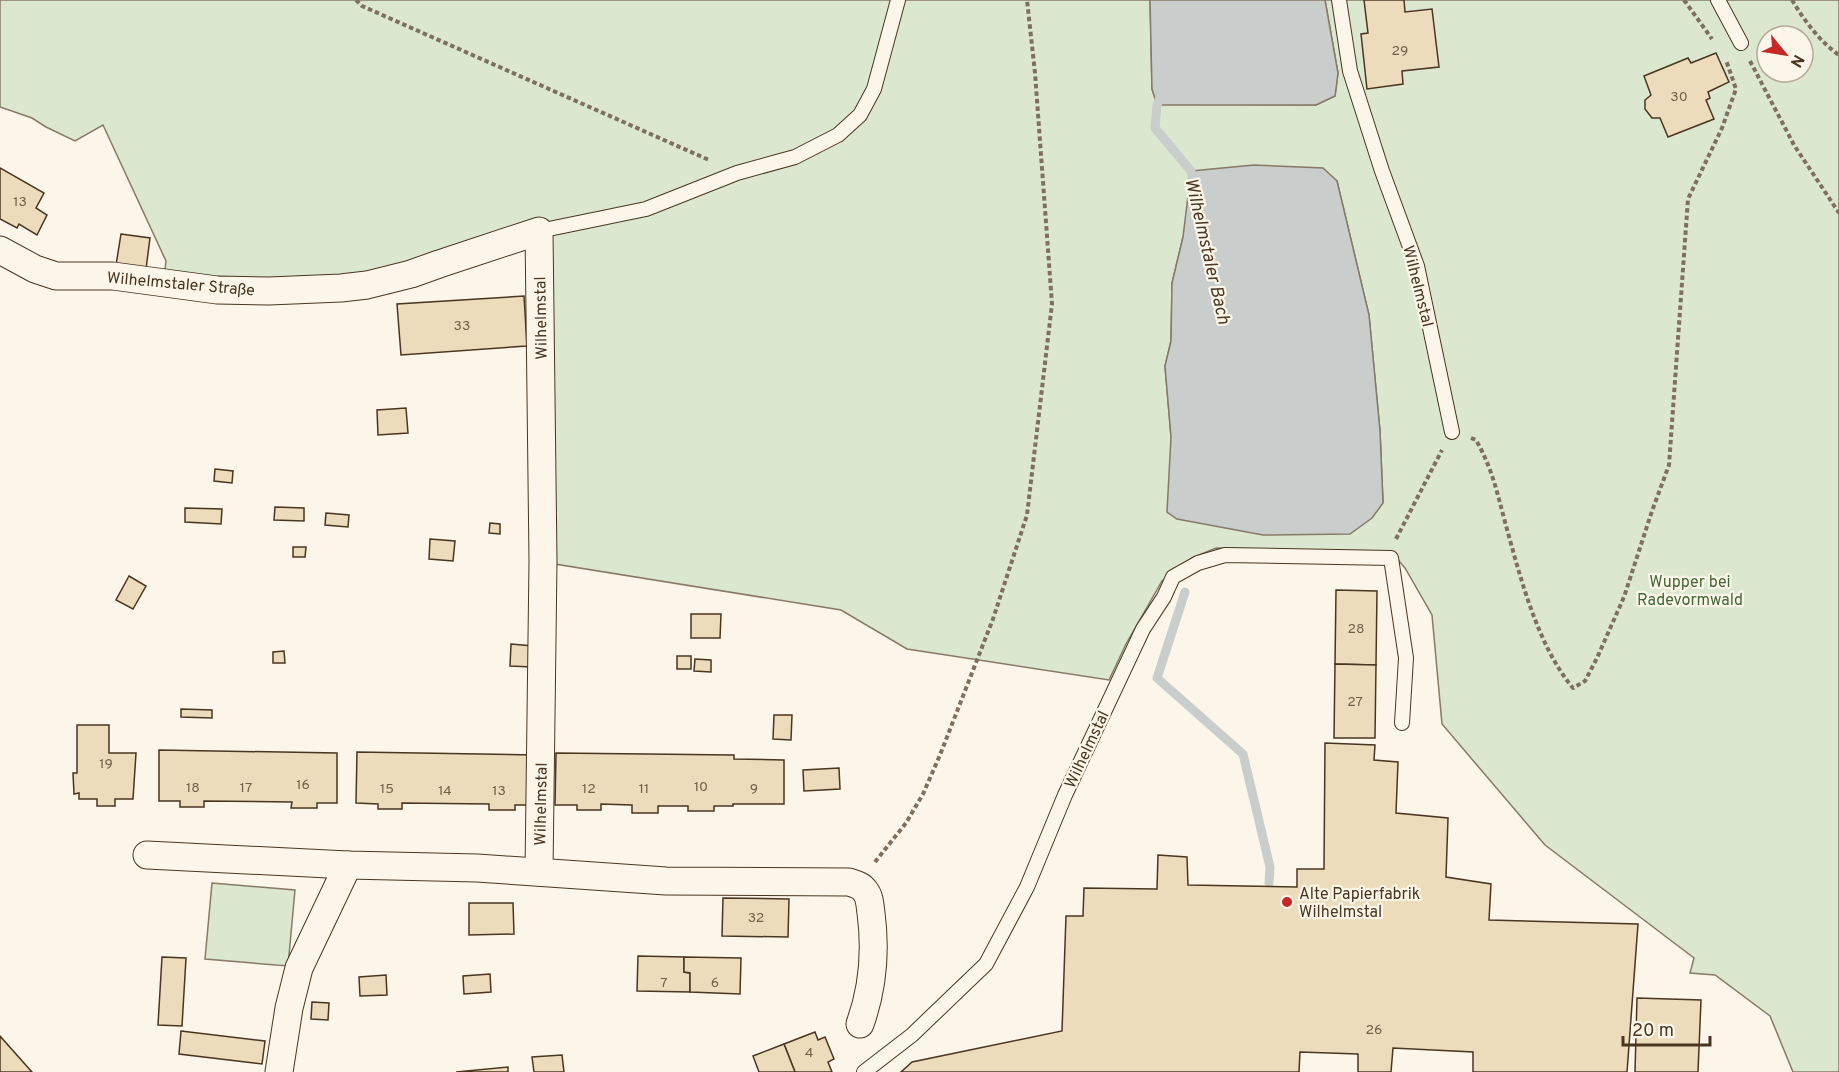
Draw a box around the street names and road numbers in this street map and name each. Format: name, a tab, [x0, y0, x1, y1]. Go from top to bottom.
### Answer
street label: Wilhelmstal	[1397, 244, 1437, 329]
street label: Wilhelmstaler Straße	[106, 269, 256, 301]
street label: Wilhelmstal	[531, 276, 553, 360]
street label: Wilhelmstal	[1061, 708, 1114, 792]
street label: Wilhelmstal	[531, 762, 553, 846]

